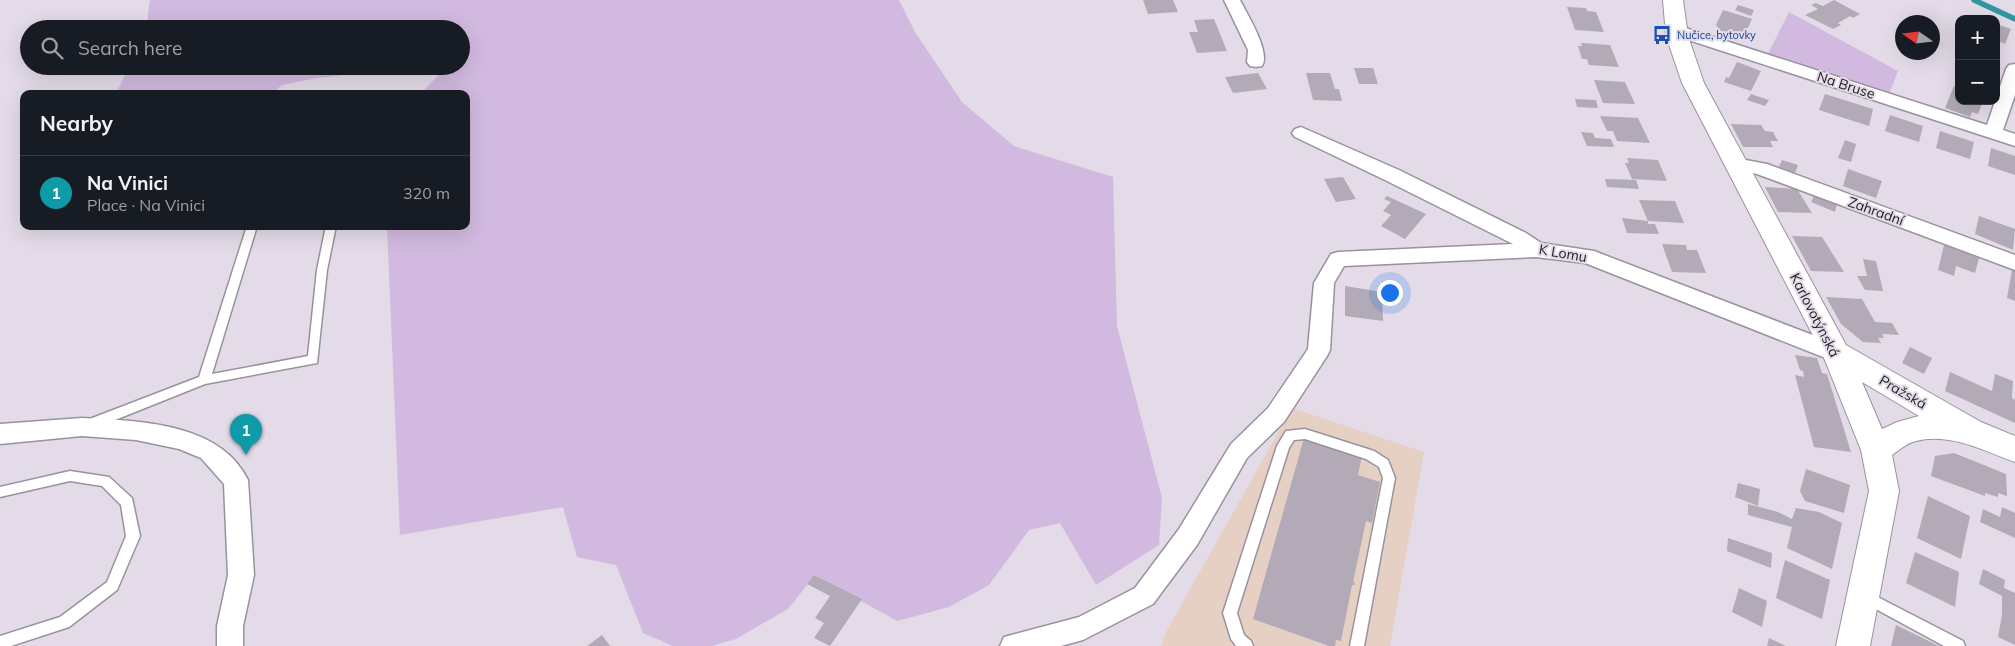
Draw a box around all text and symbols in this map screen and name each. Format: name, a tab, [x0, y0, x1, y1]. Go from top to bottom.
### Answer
north arrow	[1895, 15, 1940, 60]
map controls	[1955, 15, 2000, 105]
button: +	[1955, 15, 2000, 60]
search box	[20, 20, 470, 75]
bus stop icon: Nučice, bytovky	[1651, 24, 1673, 46]
place label: Nučice, bytovky	[1677, 28, 1756, 42]
icon: search	[38, 34, 66, 62]
text: Search here	[78, 36, 182, 60]
button: −	[1955, 60, 2000, 105]
street label: Na Bruse	[1815, 67, 1877, 103]
text: Nearby	[40, 110, 113, 136]
text: Na Vinici	[87, 171, 168, 195]
text: 1	[51, 183, 61, 203]
text: 320 m	[403, 183, 450, 203]
street label: Zahradní	[1846, 193, 1907, 230]
text: Place · Na Vinici	[87, 195, 205, 215]
street label: K Lomu	[1538, 240, 1588, 266]
street label: Karlovotýnská	[1786, 270, 1844, 360]
your location	[1377, 280, 1403, 306]
street label: Pražská	[1876, 371, 1930, 413]
pin: 1	[230, 414, 262, 455]

